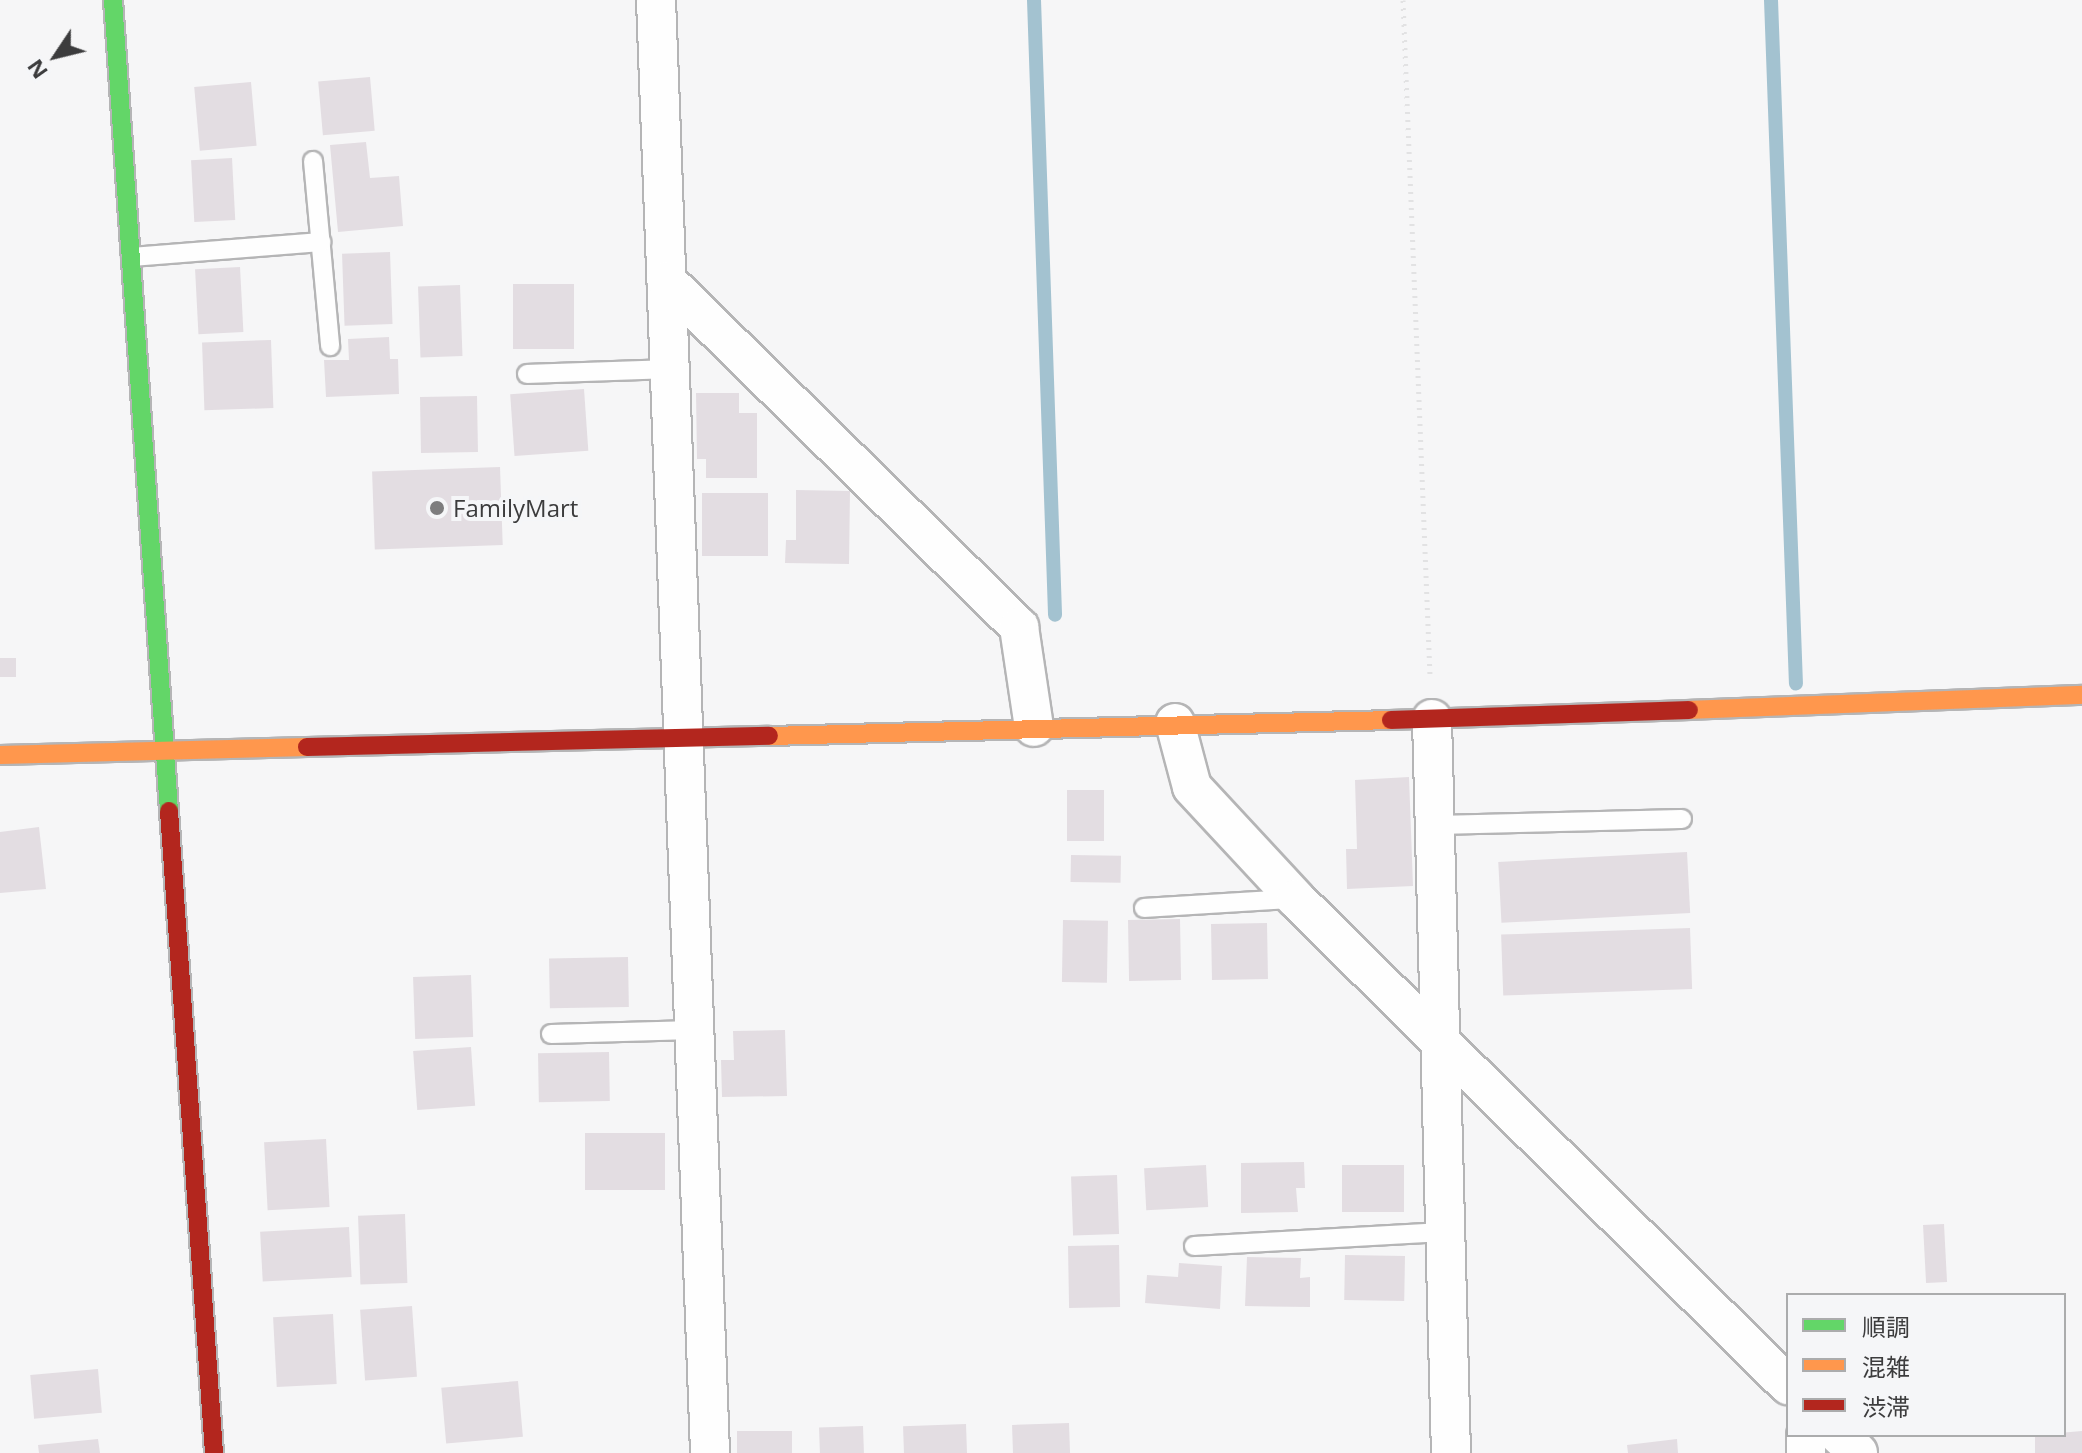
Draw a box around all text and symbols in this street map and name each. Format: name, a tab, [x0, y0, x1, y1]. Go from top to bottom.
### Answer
north arrow	[16, 16, 96, 96]
text: N	[19, 54, 54, 86]
place label: FamilyMart	[453, 494, 578, 522]
marker: FamilyMart	[428, 499, 446, 517]
legend	[1786, 1293, 2066, 1437]
text: 順調	[1862, 1310, 1910, 1343]
text: 混雑	[1862, 1350, 1910, 1383]
text: 渋滞	[1862, 1390, 1910, 1423]

